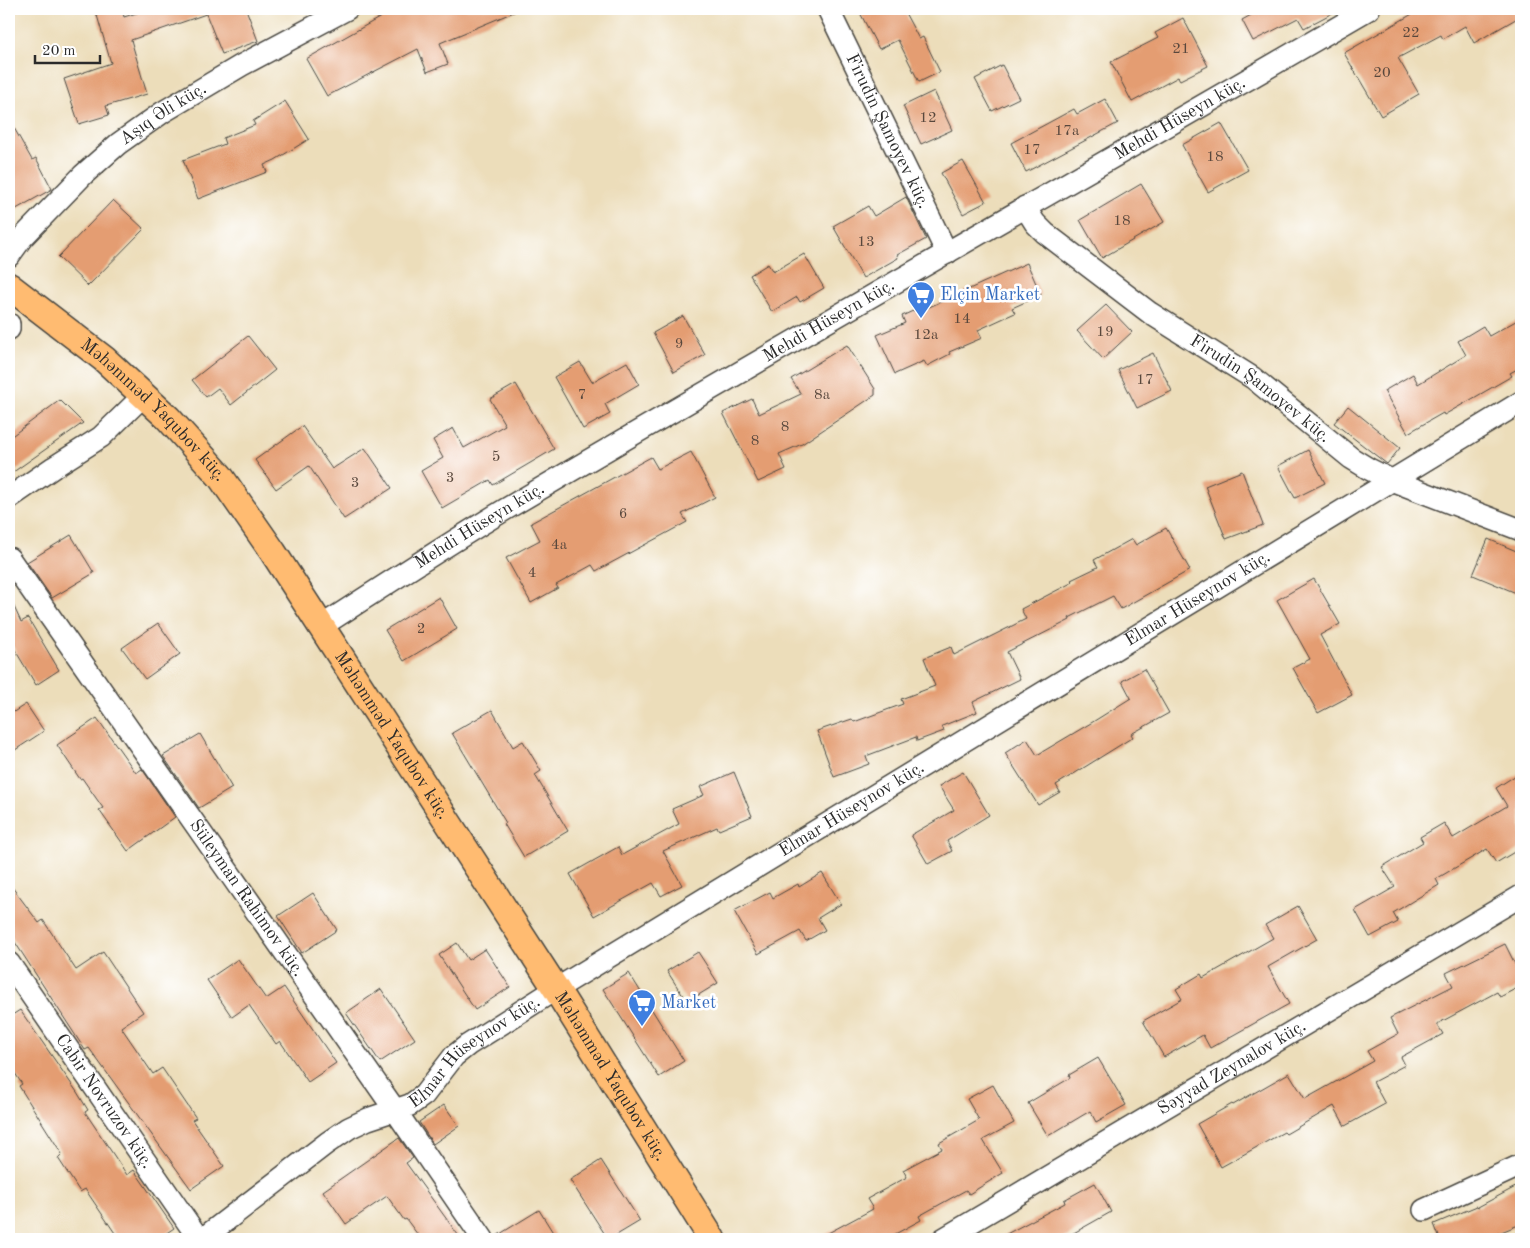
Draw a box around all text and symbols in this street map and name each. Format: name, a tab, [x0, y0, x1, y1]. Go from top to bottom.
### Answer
house number: 22	[1402, 26, 1420, 41]
scale bar	[35, 32, 100, 64]
house number: 21	[1172, 42, 1190, 57]
text: 20 m	[42, 44, 76, 59]
street label: Firudin Şamoyev küç.	[842, 51, 933, 212]
house number: 20	[1373, 66, 1391, 81]
street label: Mehdi Hüseyn küç.	[1111, 74, 1249, 163]
street label: Aşıq Əli küç.	[117, 79, 210, 149]
house number: 12	[919, 111, 937, 126]
house number: 17a	[1055, 124, 1080, 139]
house number: 17	[1023, 143, 1041, 158]
house number: 18	[1206, 150, 1224, 165]
house number: 18	[1113, 214, 1131, 229]
house number: 13	[857, 235, 875, 250]
street label: Mehdi Hüseyn küç.	[760, 276, 898, 366]
supermarket icon: Elçin Market	[906, 280, 936, 319]
place label: Elçin Market	[940, 286, 1040, 304]
house number: 14	[953, 312, 971, 327]
house number: 19	[1096, 325, 1114, 340]
house number: 12a	[914, 328, 939, 343]
street label: Firudin Şamoyev küç.	[1187, 332, 1334, 446]
street label: Məhəmməd Yaqubov küç.	[77, 335, 230, 485]
house number: 9	[675, 337, 683, 352]
house number: 17	[1136, 373, 1154, 388]
house number: 7	[578, 388, 586, 403]
house number: 8a	[814, 388, 831, 403]
house number: 8	[781, 420, 789, 435]
house number: 8	[751, 434, 759, 449]
house number: 5	[492, 450, 500, 465]
house number: 3	[446, 471, 454, 486]
house number: 3	[351, 476, 359, 491]
street label: Mehdi Hüseyn küç.	[412, 479, 548, 572]
house number: 6	[619, 507, 627, 522]
house number: 4a	[551, 538, 568, 553]
street label: Elmar Hüseynov küç.	[1122, 548, 1274, 650]
house number: 4	[528, 566, 536, 581]
house number: 2	[417, 622, 425, 637]
street label: Məhəmməd Yaqubov küç.	[331, 648, 453, 823]
street label: Elmar Hüseynov küç.	[776, 758, 927, 860]
street label: Süleyman Rahimov küç.	[186, 816, 308, 980]
street label: Məhəmməd Yaqubov küç.	[551, 988, 670, 1164]
supermarket icon: Market	[627, 988, 657, 1027]
street label: Elmar Hüseynov küç.	[406, 992, 543, 1112]
place label: Market	[661, 994, 716, 1012]
street label: Səyyad Zeynalov küç.	[1155, 1017, 1309, 1118]
street label: Cabir Novruzov küç.	[52, 1031, 157, 1172]

